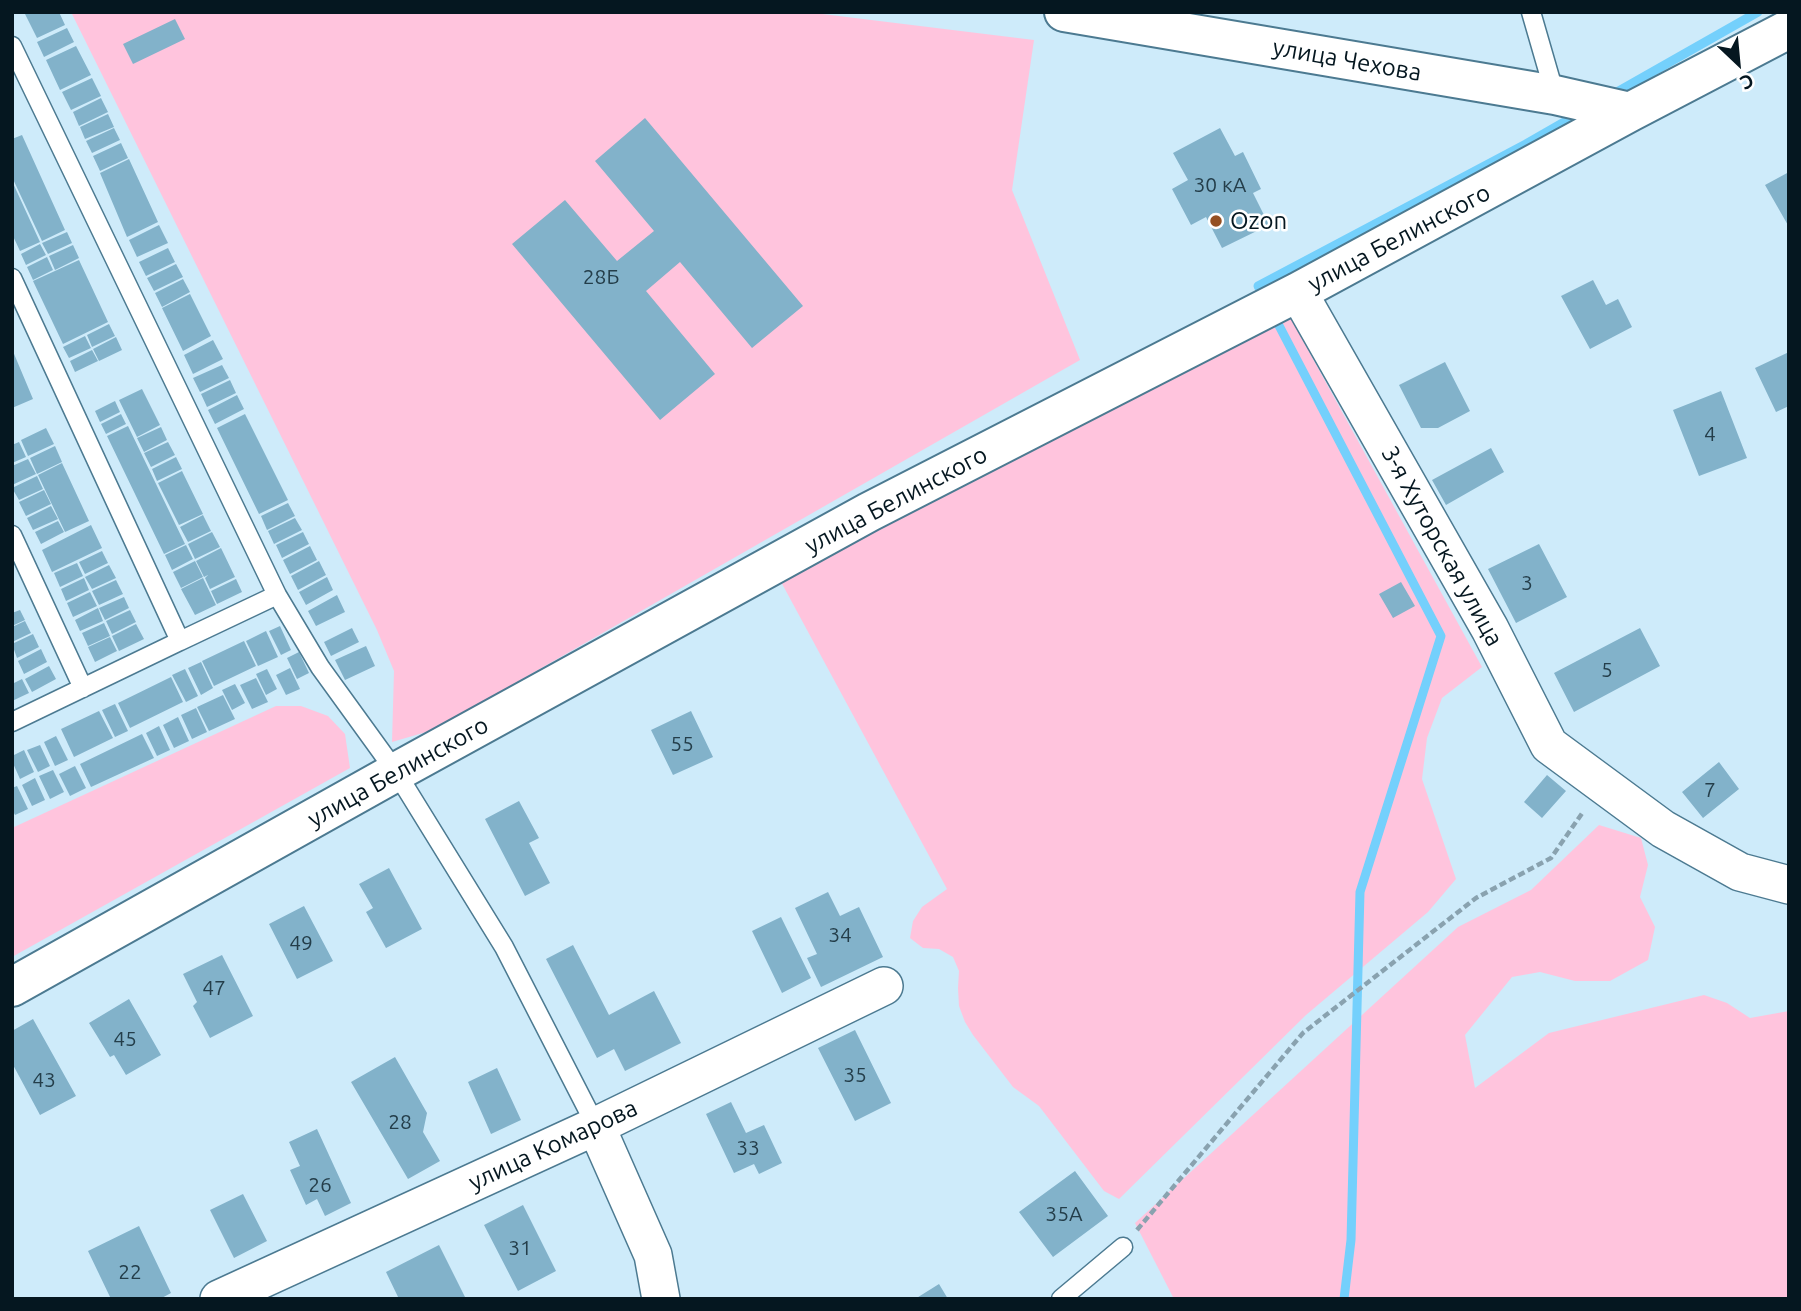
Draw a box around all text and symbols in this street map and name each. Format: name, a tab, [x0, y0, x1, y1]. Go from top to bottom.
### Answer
north arrow	[1703, 28, 1773, 98]
street label: улица Чехова	[1270, 33, 1424, 87]
text: С	[1737, 69, 1757, 94]
house number: 30 кА	[1194, 172, 1246, 198]
street label: улица Белинского	[1303, 178, 1495, 298]
place label: Ozon	[1230, 207, 1287, 235]
marker: Ozon	[1208, 213, 1224, 229]
house number: 28Б	[583, 264, 619, 290]
house number: 4	[1704, 421, 1716, 447]
street label: улица Белинского	[800, 440, 992, 560]
street label: 3-я Хуторская улица	[1375, 441, 1509, 651]
house number: 3	[1521, 570, 1533, 596]
house number: 5	[1601, 657, 1613, 683]
street label: улица Белинского	[303, 710, 493, 834]
house number: 55	[670, 731, 694, 757]
house number: 7	[1704, 777, 1716, 803]
house number: 34	[828, 922, 852, 948]
house number: 49	[289, 930, 313, 956]
house number: 47	[202, 975, 226, 1001]
house number: 45	[113, 1026, 137, 1052]
house number: 35	[843, 1062, 867, 1088]
house number: 43	[32, 1067, 56, 1093]
street label: улица Комарова	[464, 1093, 642, 1197]
house number: 28	[388, 1109, 412, 1135]
house number: 33	[736, 1135, 760, 1161]
house number: 26	[308, 1172, 332, 1198]
house number: 35А	[1045, 1201, 1083, 1227]
house number: 31	[508, 1235, 532, 1261]
house number: 22	[118, 1259, 142, 1285]

